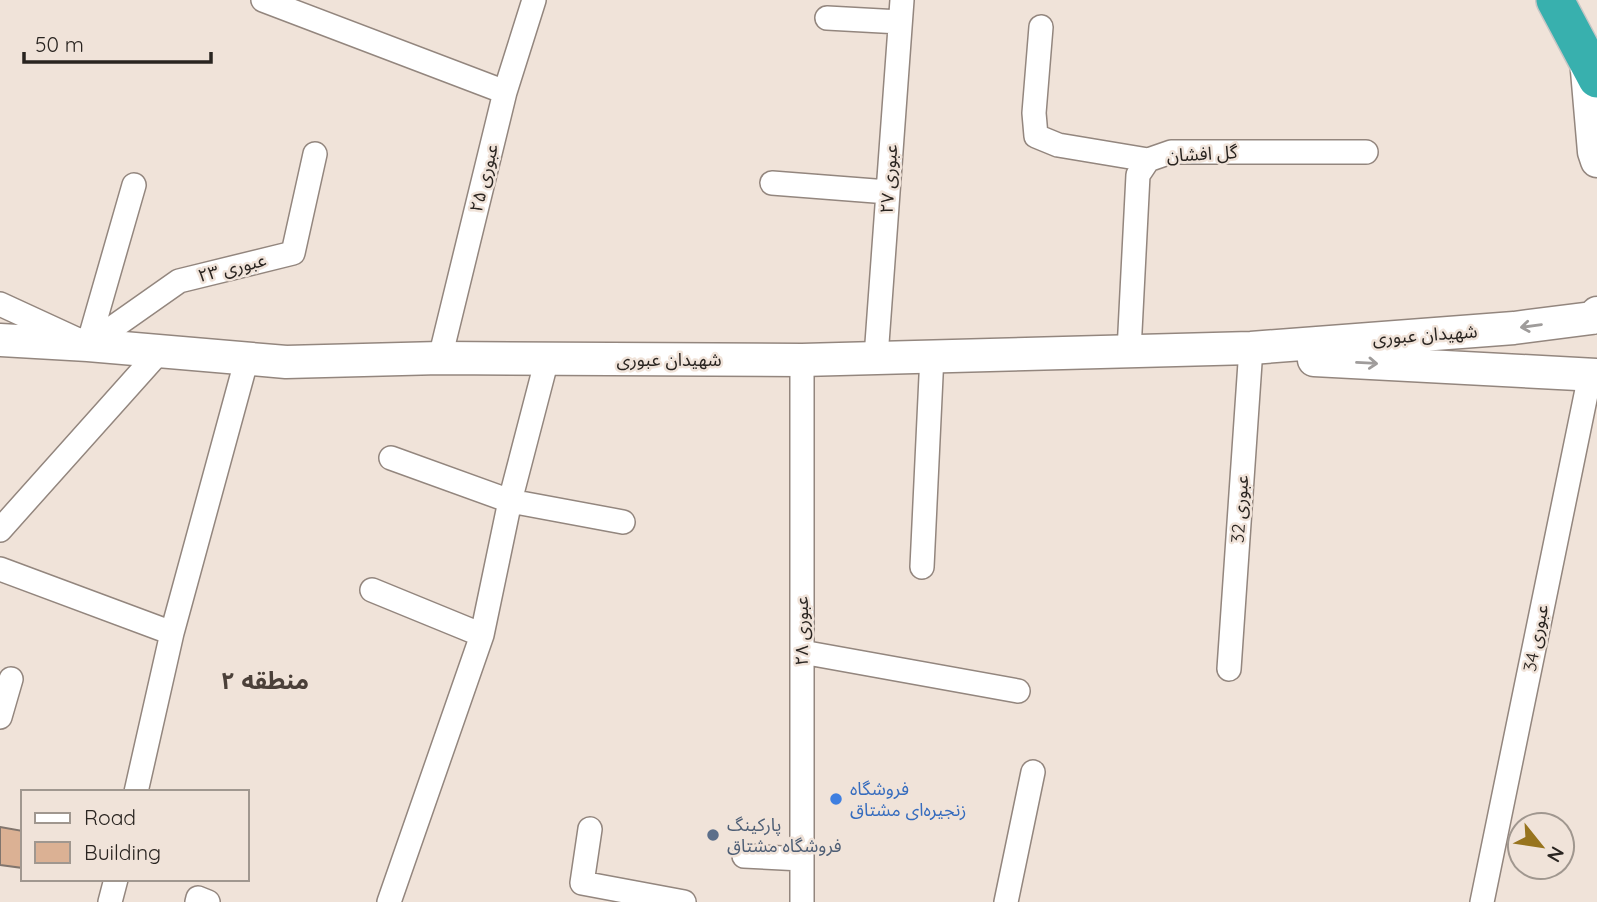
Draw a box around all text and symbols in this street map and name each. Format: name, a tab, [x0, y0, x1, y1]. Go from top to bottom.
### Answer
scale bar	[24, 21, 212, 65]
text: 50 m	[35, 31, 84, 57]
street label: گل افشان	[1166, 140, 1238, 167]
street label: عبوری ۲۵	[464, 141, 503, 214]
street label: عبوری ۲۷	[875, 143, 902, 214]
street label: عبوری ۲۳	[195, 248, 268, 287]
street label: شهیدان عبوری	[1372, 319, 1478, 350]
one-way arrow	[1520, 319, 1543, 332]
street label: شهیدان عبوری	[616, 348, 722, 371]
one-way arrow	[1355, 357, 1378, 370]
street label: عبوری 32	[1226, 474, 1253, 544]
street label: عبوری ۲۸	[790, 596, 813, 666]
street label: عبوری 34	[1518, 602, 1553, 673]
district label: منطقه ۲	[221, 665, 309, 695]
place label: فروشگاه زنجیره‌ای مشتاق	[850, 777, 966, 821]
legend	[21, 790, 248, 881]
marker: فروشگاه زنجیره‌ای مشتاق	[828, 791, 844, 807]
text: Road	[84, 804, 136, 830]
north arrow	[1506, 811, 1576, 881]
place label: پارکینگ فروشگاه مشتاق	[727, 813, 842, 857]
marker: پارکینگ فروشگاه مشتاق	[705, 827, 721, 843]
text: Building	[84, 839, 161, 865]
text: N	[1542, 842, 1570, 867]

